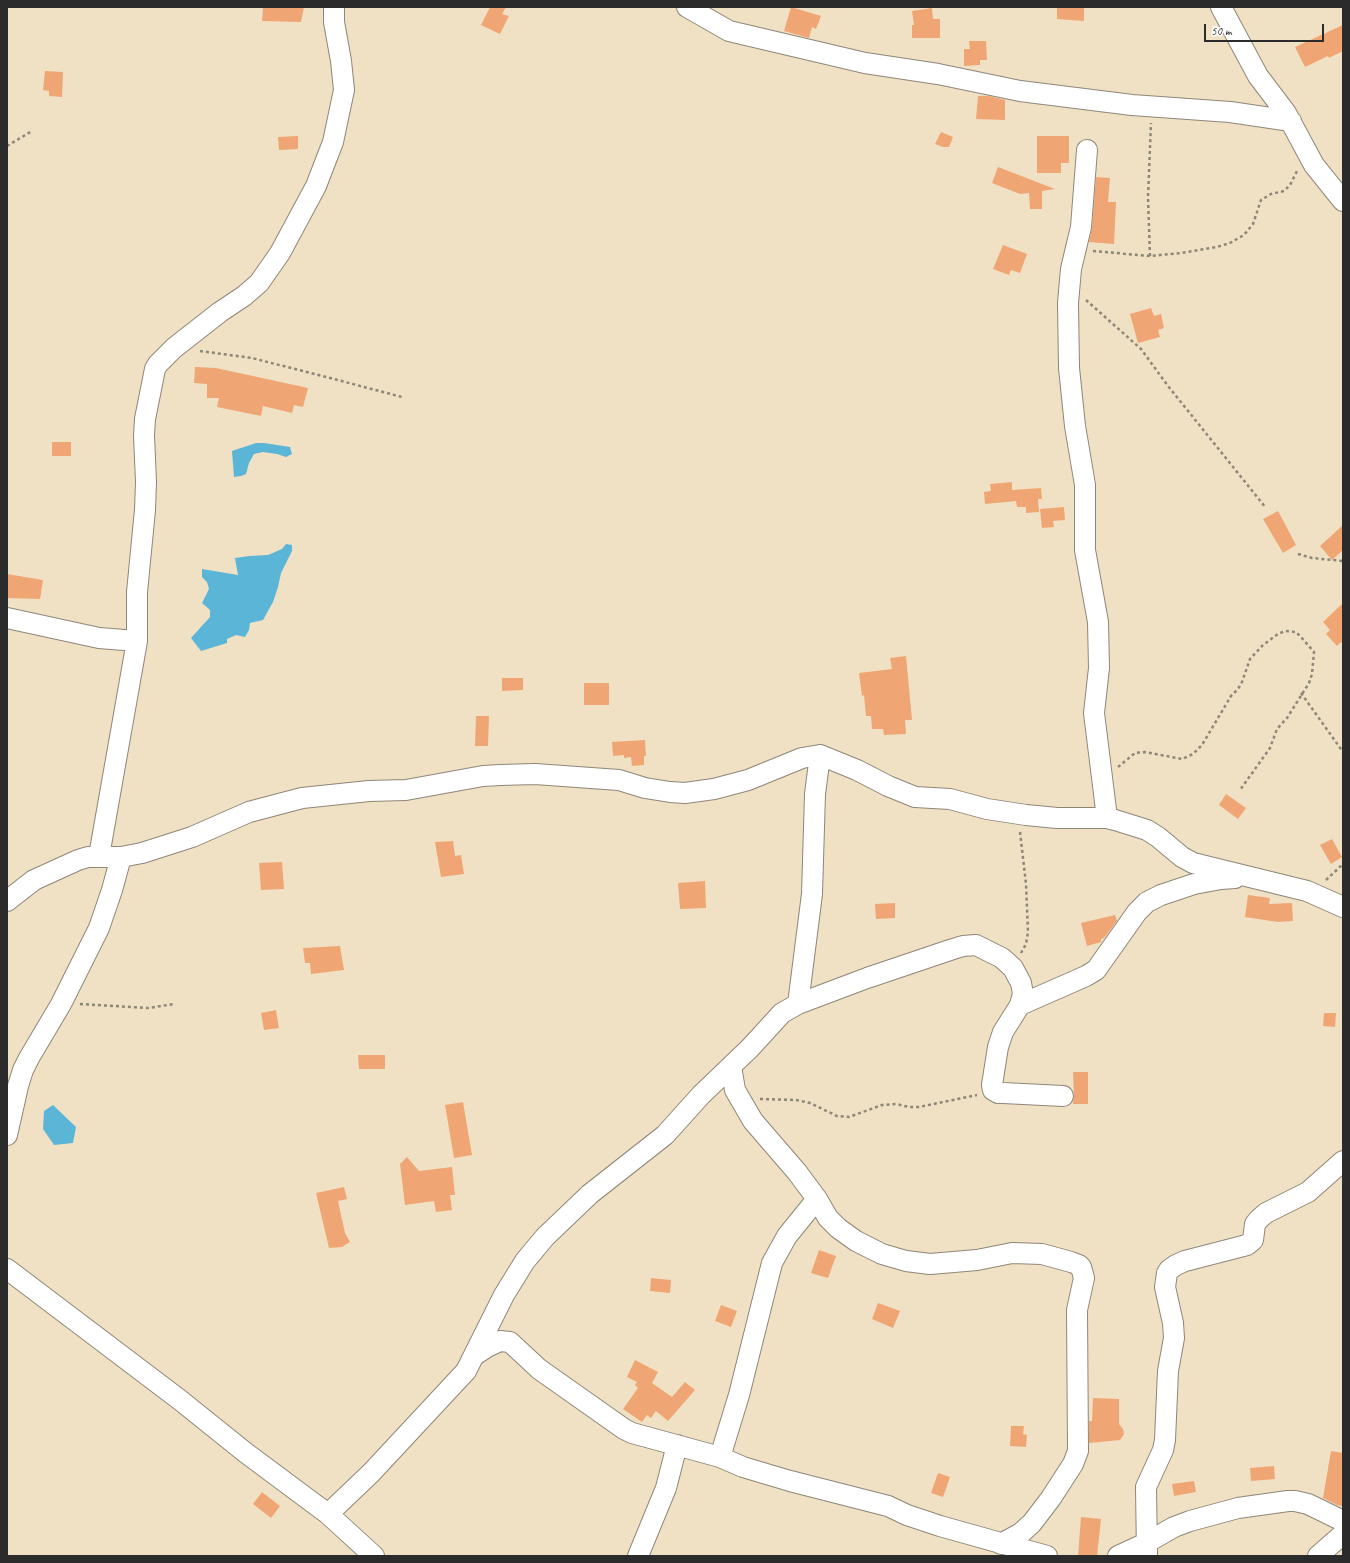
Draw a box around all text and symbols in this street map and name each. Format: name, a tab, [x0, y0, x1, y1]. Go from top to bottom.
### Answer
scale bar	[1206, 16, 1326, 42]
text: 50 m	[1211, 23, 1231, 39]

